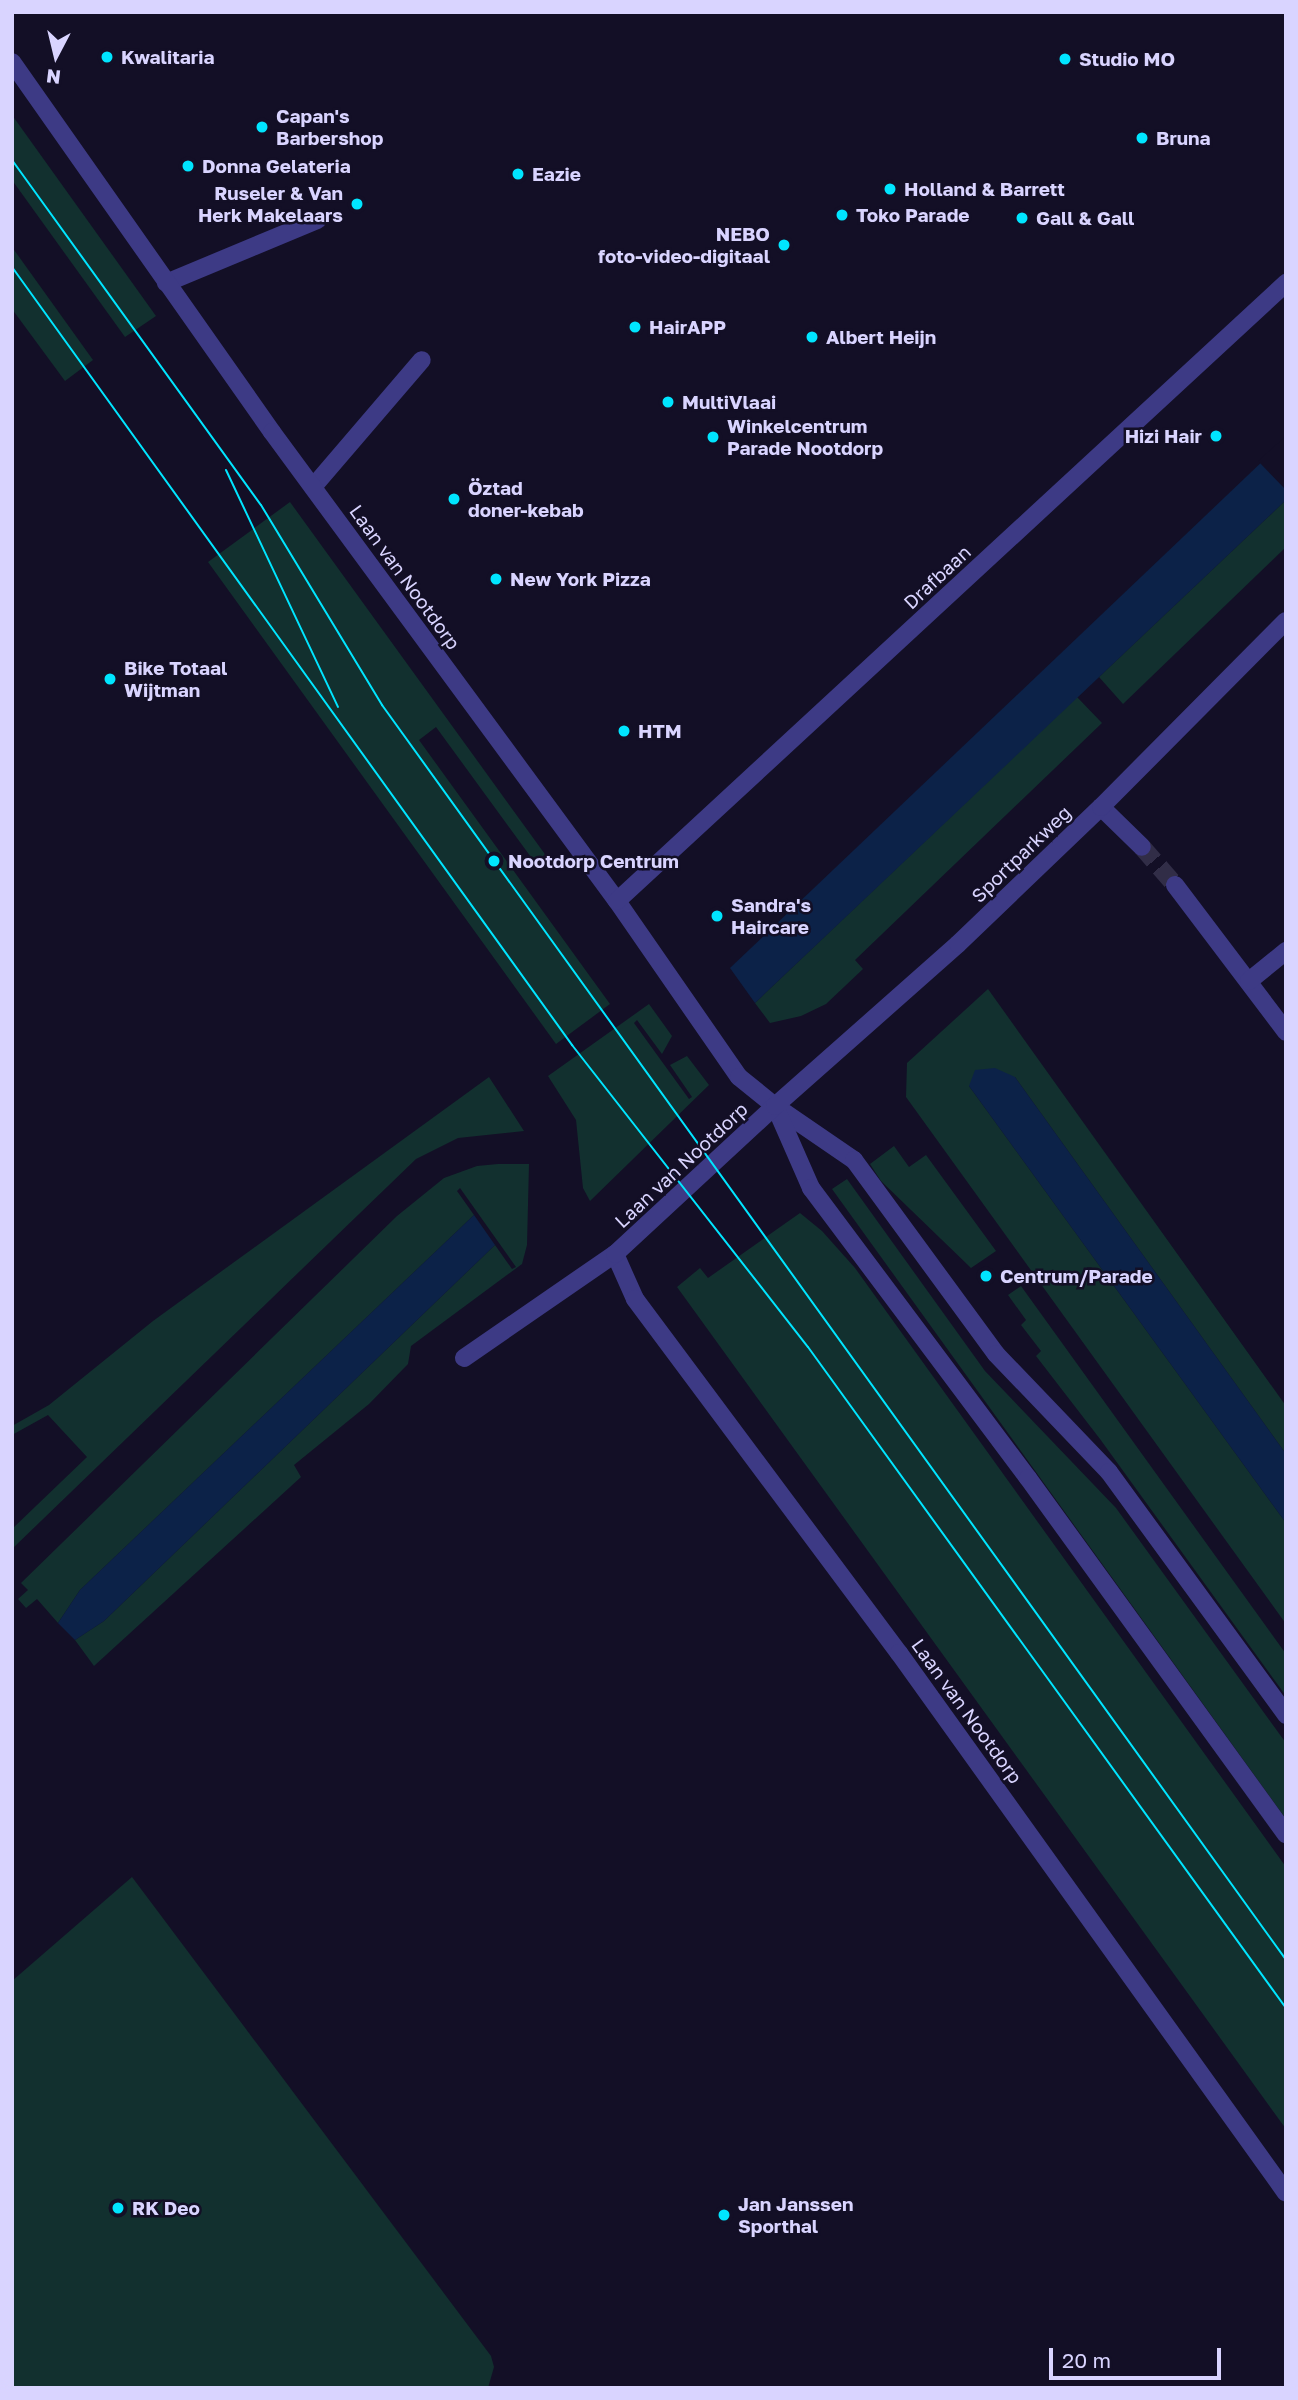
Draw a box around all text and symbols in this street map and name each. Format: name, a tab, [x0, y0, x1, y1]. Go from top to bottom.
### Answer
north arrow	[21, 21, 91, 91]
place label: Kwalitaria	[121, 46, 214, 68]
place label: Studio MO	[1079, 48, 1175, 70]
marker: Kwalitaria	[99, 49, 115, 65]
marker: Studio MO	[1057, 51, 1073, 67]
text: N	[45, 65, 62, 90]
place label: Capan's Barbershop	[276, 105, 383, 149]
marker: Capan's Barbershop	[254, 119, 270, 135]
place label: Bruna	[1156, 127, 1211, 149]
marker: Bruna	[1134, 130, 1150, 146]
place label: Donna Gelateria	[202, 155, 351, 177]
marker: Donna Gelateria	[180, 158, 196, 174]
place label: Eazie	[532, 163, 581, 185]
marker: Eazie	[510, 166, 526, 182]
place label: Holland & Barrett	[904, 178, 1065, 200]
marker: Holland & Barrett	[882, 181, 898, 197]
place label: Ruseler & Van Herk Makelaars	[198, 182, 343, 226]
marker: Ruseler & Van Herk Makelaars	[349, 196, 365, 212]
place label: Toko Parade	[856, 204, 970, 226]
marker: Toko Parade	[834, 207, 850, 223]
place label: Gall & Gall	[1036, 207, 1134, 229]
marker: Gall & Gall	[1014, 210, 1030, 226]
place label: NEBO foto-video-digitaal	[598, 223, 770, 267]
marker: NEBO foto-video-digitaal	[776, 237, 792, 253]
place label: HairAPP	[649, 316, 726, 338]
marker: HairAPP	[627, 319, 643, 335]
place label: Albert Heijn	[826, 326, 936, 348]
marker: Albert Heijn	[804, 329, 820, 345]
place label: MultiVlaai	[682, 391, 776, 413]
marker: MultiVlaai	[660, 394, 676, 410]
place label: Winkelcentrum Parade Nootdorp	[727, 415, 883, 459]
place label: Hizi Hair	[1125, 425, 1202, 447]
marker: Hizi Hair	[1208, 428, 1224, 444]
marker: Winkelcentrum Parade Nootdorp	[705, 429, 721, 445]
place label: Öztad doner-kebab	[468, 477, 584, 521]
marker: Öztad doner-kebab	[446, 491, 462, 507]
street label: Laan van Nootdorp	[345, 500, 465, 654]
street label: Drafbaan	[899, 540, 975, 614]
place label: New York Pizza	[510, 568, 651, 590]
marker: New York Pizza	[488, 571, 504, 587]
place label: Bike Totaal Wijtman	[124, 657, 227, 701]
marker: Bike Totaal Wijtman	[102, 671, 118, 687]
place label: HTM	[638, 720, 682, 742]
marker: HTM	[616, 723, 632, 739]
street label: Sportparkweg	[967, 801, 1075, 907]
place label: Nootdorp Centrum	[508, 850, 679, 872]
marker: Nootdorp Centrum	[486, 853, 502, 869]
place label: Sandra's Haircare	[731, 894, 811, 938]
marker: Sandra's Haircare	[709, 908, 725, 924]
street label: Laan van Nootdorp	[610, 1098, 752, 1232]
place label: Centrum/Parade	[1000, 1265, 1153, 1287]
marker: Centrum/Parade	[978, 1268, 994, 1284]
street label: Laan van Nootdorp	[907, 1634, 1027, 1788]
place label: Jan Janssen Sporthal	[738, 2193, 853, 2237]
place label: RK Deo	[132, 2197, 200, 2219]
marker: RK Deo	[110, 2200, 126, 2216]
marker: Jan Janssen Sporthal	[716, 2207, 732, 2223]
scale bar	[1053, 2334, 1224, 2378]
text: 20 m	[1062, 2347, 1111, 2373]

